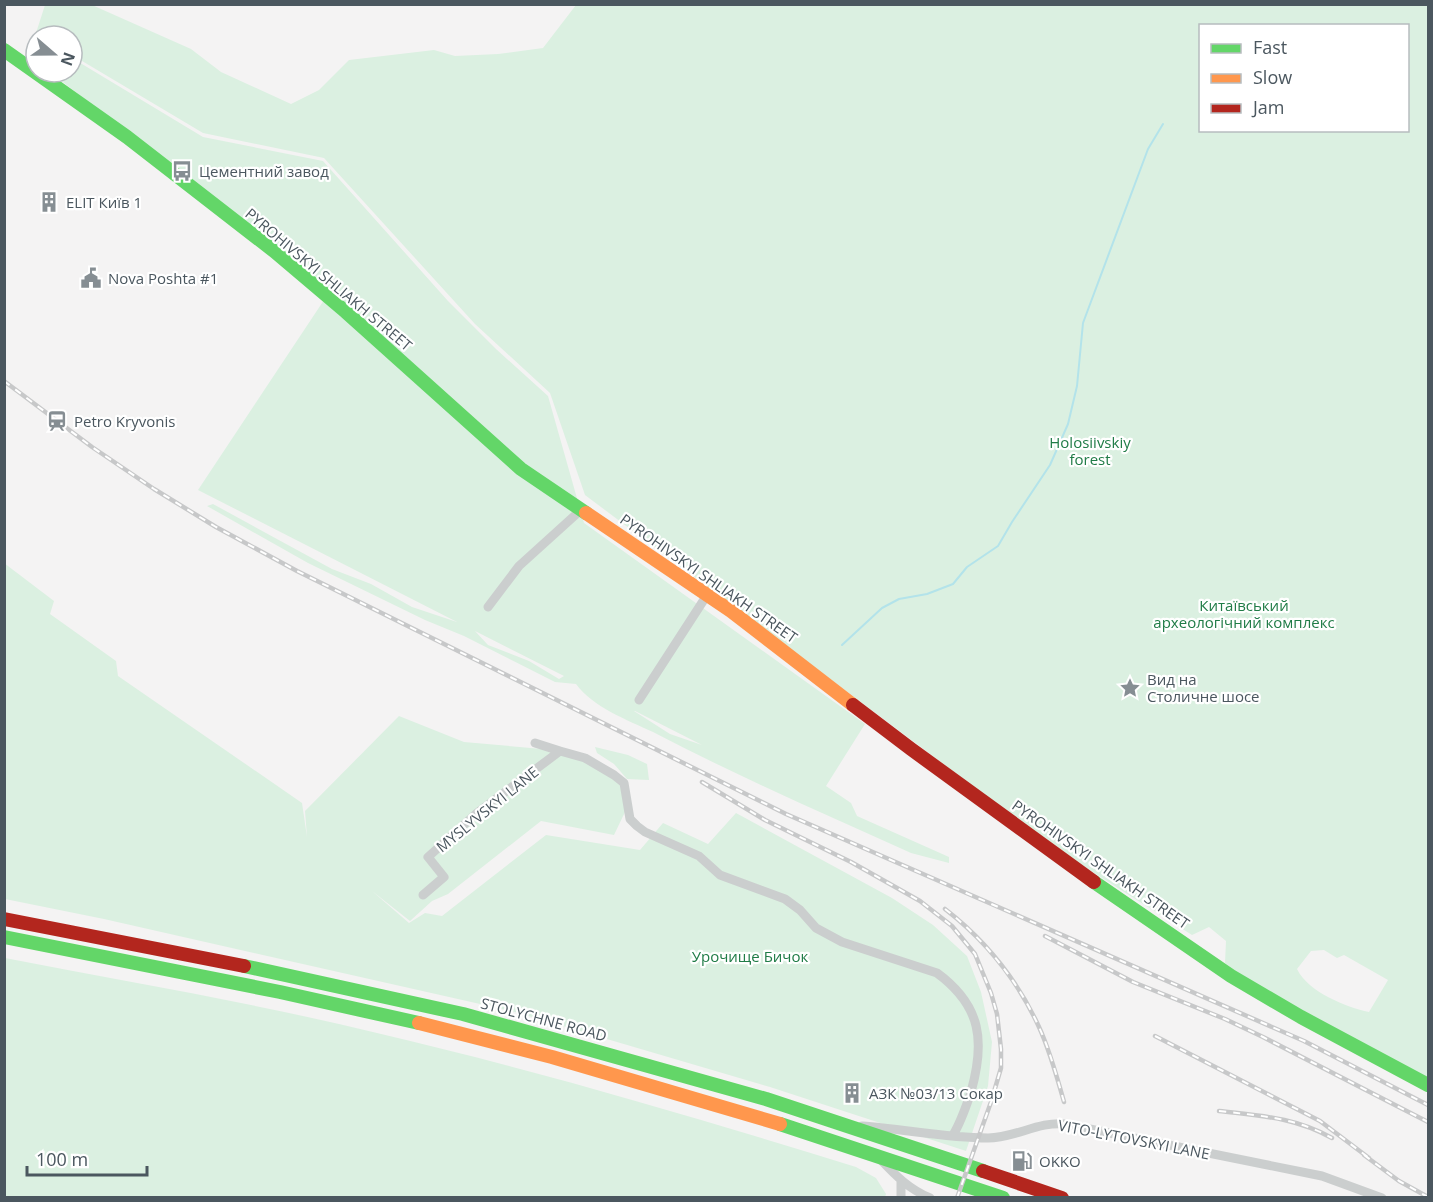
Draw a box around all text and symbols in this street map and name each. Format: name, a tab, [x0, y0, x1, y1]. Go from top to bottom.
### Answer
north arrow	[24, 24, 84, 84]
legend	[1199, 24, 1409, 132]
text: Fast	[1253, 35, 1287, 59]
text: N	[56, 49, 81, 69]
text: Slow	[1253, 65, 1292, 89]
text: Jam	[1251, 95, 1285, 119]
bus stop icon: Цементний завод	[170, 159, 194, 183]
place label: Цементний завод	[199, 161, 329, 181]
building icon: ELIT Київ 1	[37, 190, 61, 214]
place label: ELIT Київ 1	[66, 192, 142, 212]
street label: PYROHIVSKYI SHLIAKH STREET	[241, 203, 417, 355]
public building icon: Nova Poshta #1	[79, 266, 103, 290]
place label: Nova Poshta #1	[108, 268, 218, 288]
station icon: Petro Kryvonis	[45, 409, 69, 433]
place label: Petro Kryvonis	[74, 411, 175, 431]
park label: Holosiivskiy forest	[1049, 432, 1131, 469]
street label: PYROHIVSKYI SHLIAKH STREET	[616, 509, 802, 647]
park label: Китаївський археологічний комплекс	[1153, 595, 1335, 632]
place label: Вид на Столичне шосе	[1147, 669, 1260, 706]
place icon: Вид на Столичне шосе	[1118, 676, 1142, 700]
street label: MYSLYVSKYI LANE	[432, 762, 542, 856]
street label: PYROHIVSKYI SHLIAKH STREET	[1008, 795, 1194, 933]
park label: Урочище Бичок	[692, 946, 808, 966]
street label: STOLYCHNE ROAD	[479, 993, 609, 1045]
building icon: АЗК №03/13 Сокар	[840, 1081, 864, 1105]
place label: АЗК №03/13 Сокар	[869, 1083, 1003, 1103]
street label: VITO-LYTOVSKYI LANE	[1057, 1115, 1211, 1163]
scale bar	[27, 1139, 147, 1177]
text: 100 m	[36, 1147, 88, 1171]
fuel station icon: OKKO	[1010, 1149, 1034, 1173]
place label: OKKO	[1039, 1151, 1081, 1171]

